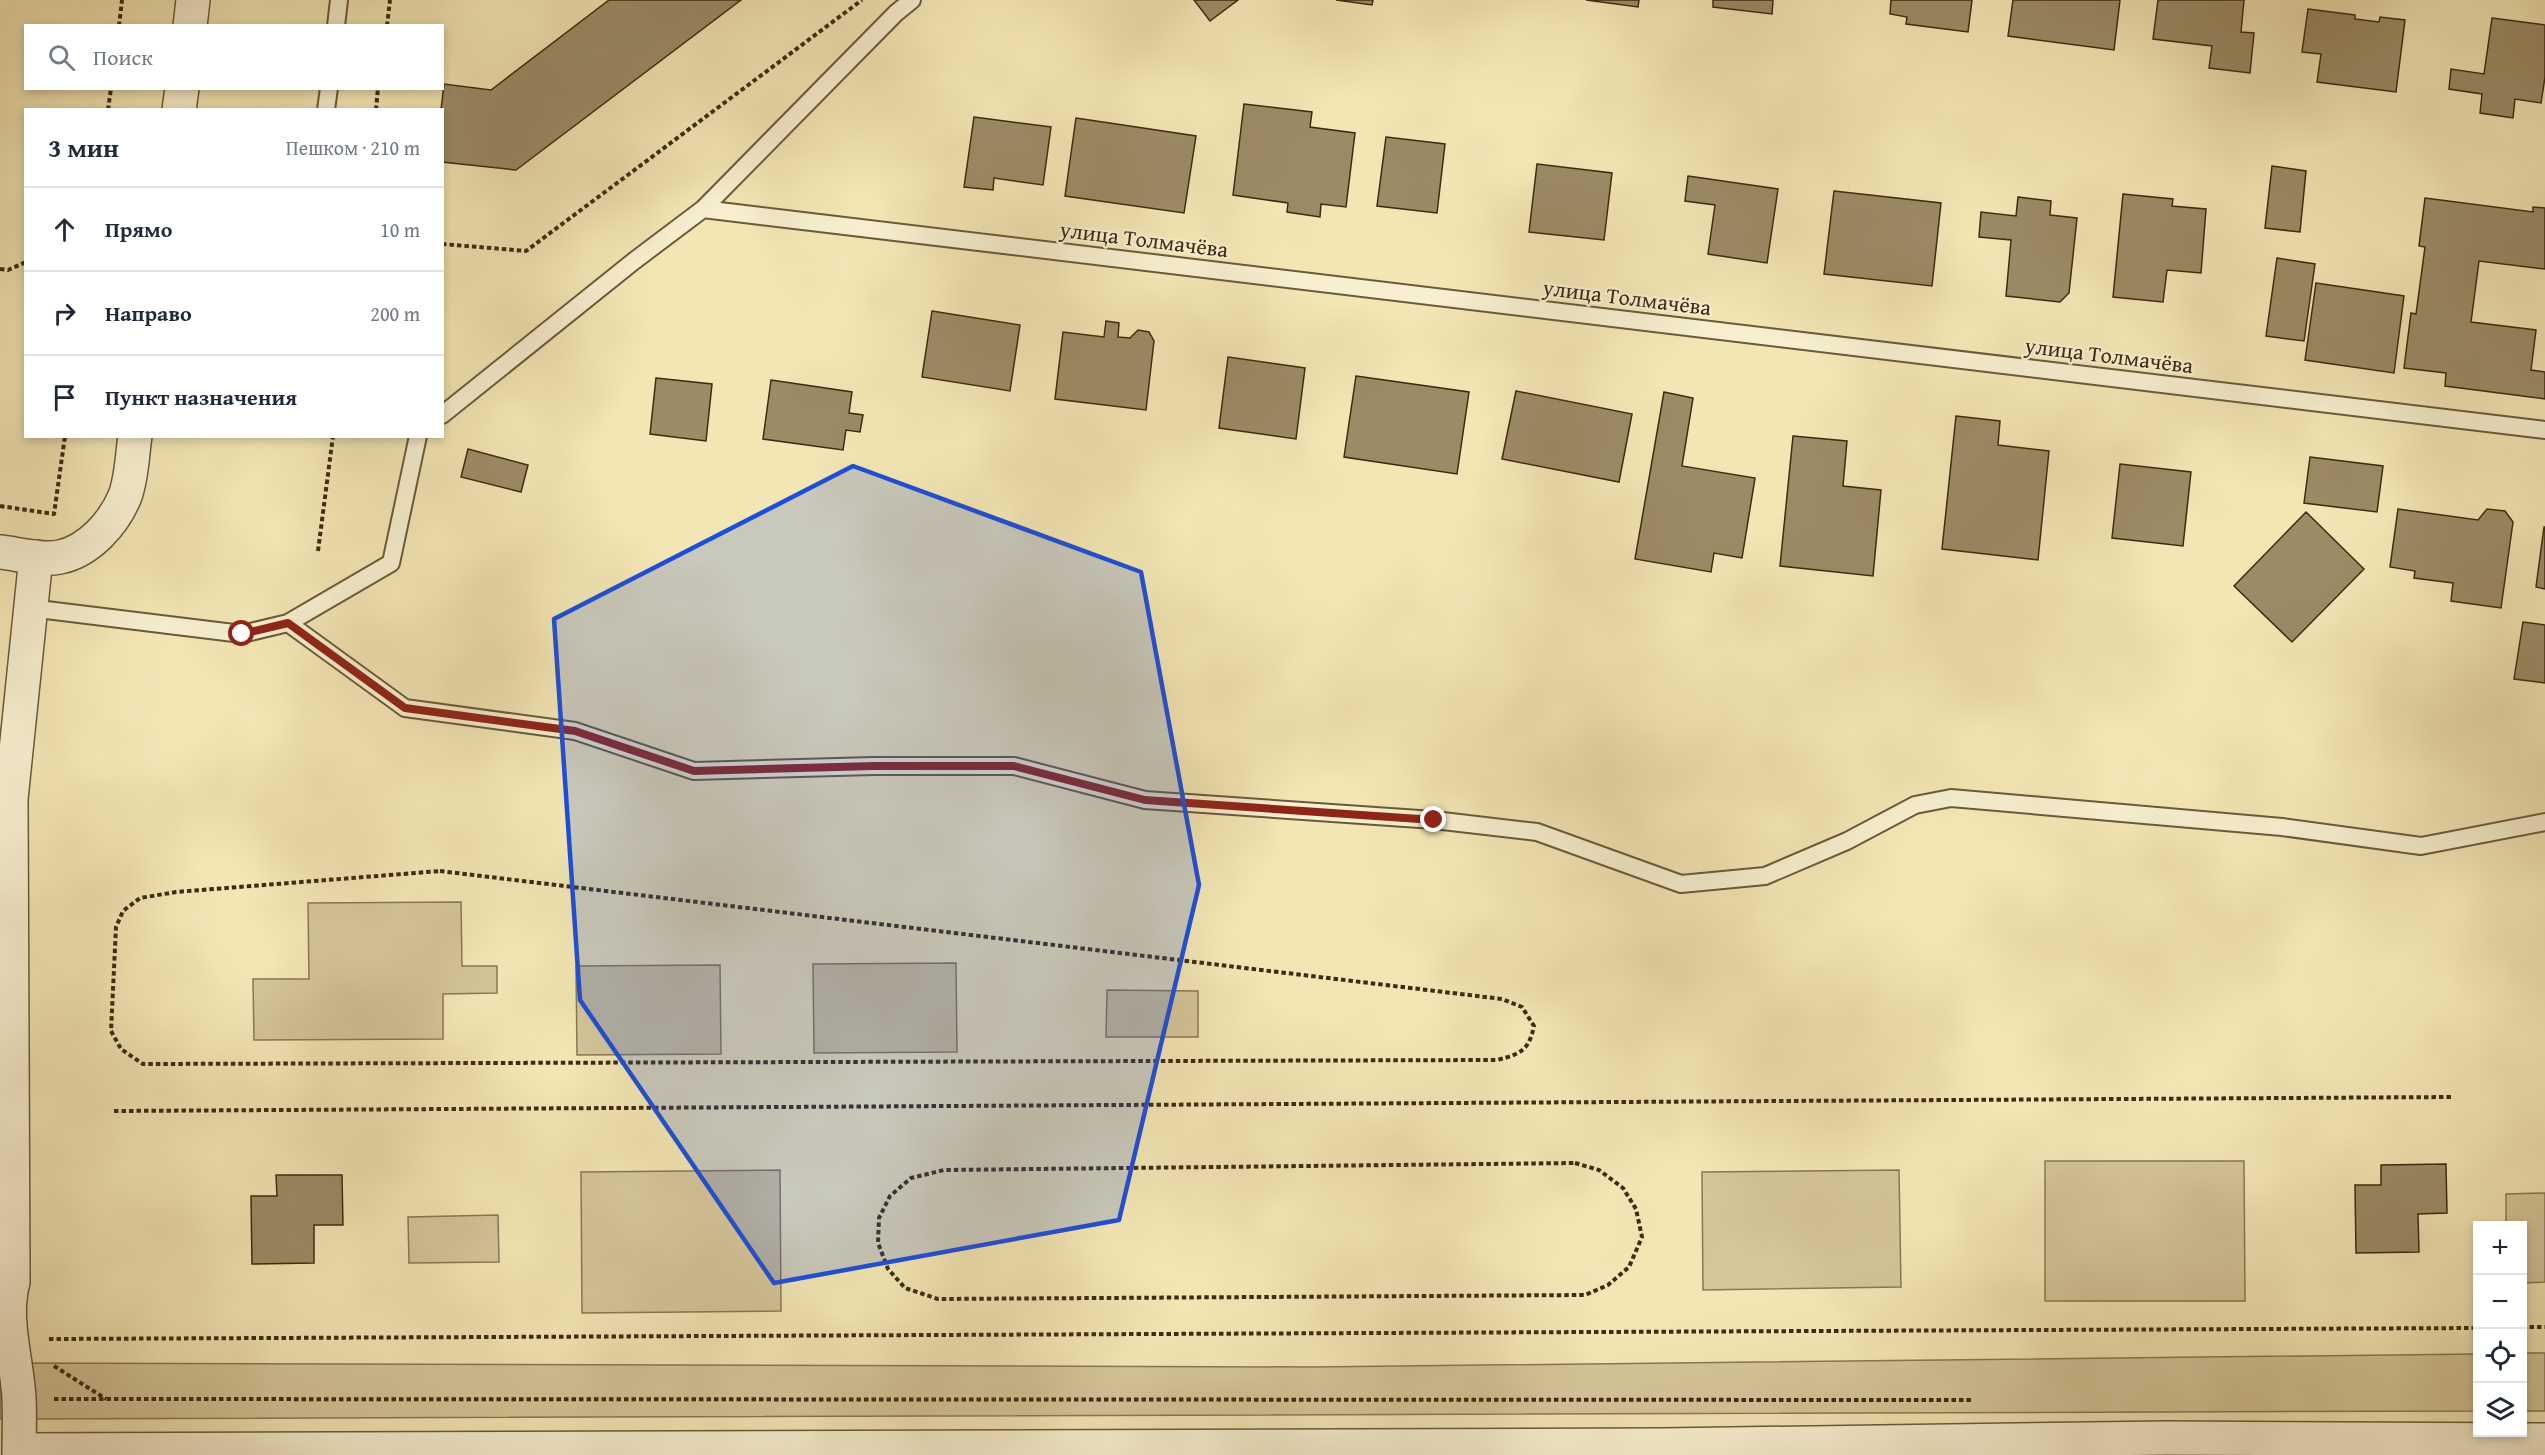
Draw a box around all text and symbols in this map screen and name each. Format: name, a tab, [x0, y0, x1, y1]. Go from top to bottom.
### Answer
search box	[24, 24, 444, 90]
icon: search	[45, 41, 78, 74]
text: Поиск	[93, 41, 153, 73]
text: 3 мин	[48, 128, 119, 167]
text: Пешком · 210 m	[286, 133, 420, 162]
icon: ahead	[48, 213, 81, 246]
text: Прямо	[105, 213, 172, 245]
street label: улица Толмачёва	[1057, 213, 1231, 265]
text: 10 m	[380, 215, 420, 244]
street label: улица Толмачёва	[1540, 271, 1714, 323]
icon: right	[48, 297, 81, 330]
text: Направо	[105, 297, 192, 329]
text: 200 m	[370, 299, 420, 328]
street label: улица Толмачёва	[2022, 329, 2196, 381]
icon: arrive	[48, 381, 81, 414]
text: Пункт назначения	[105, 381, 297, 413]
route start	[228, 620, 254, 646]
route end	[1420, 806, 1446, 832]
map controls	[2473, 1221, 2527, 1437]
button: +	[2473, 1221, 2527, 1275]
button: −	[2473, 1275, 2527, 1329]
button: locate	[2473, 1329, 2527, 1383]
button: layers	[2473, 1383, 2527, 1437]

